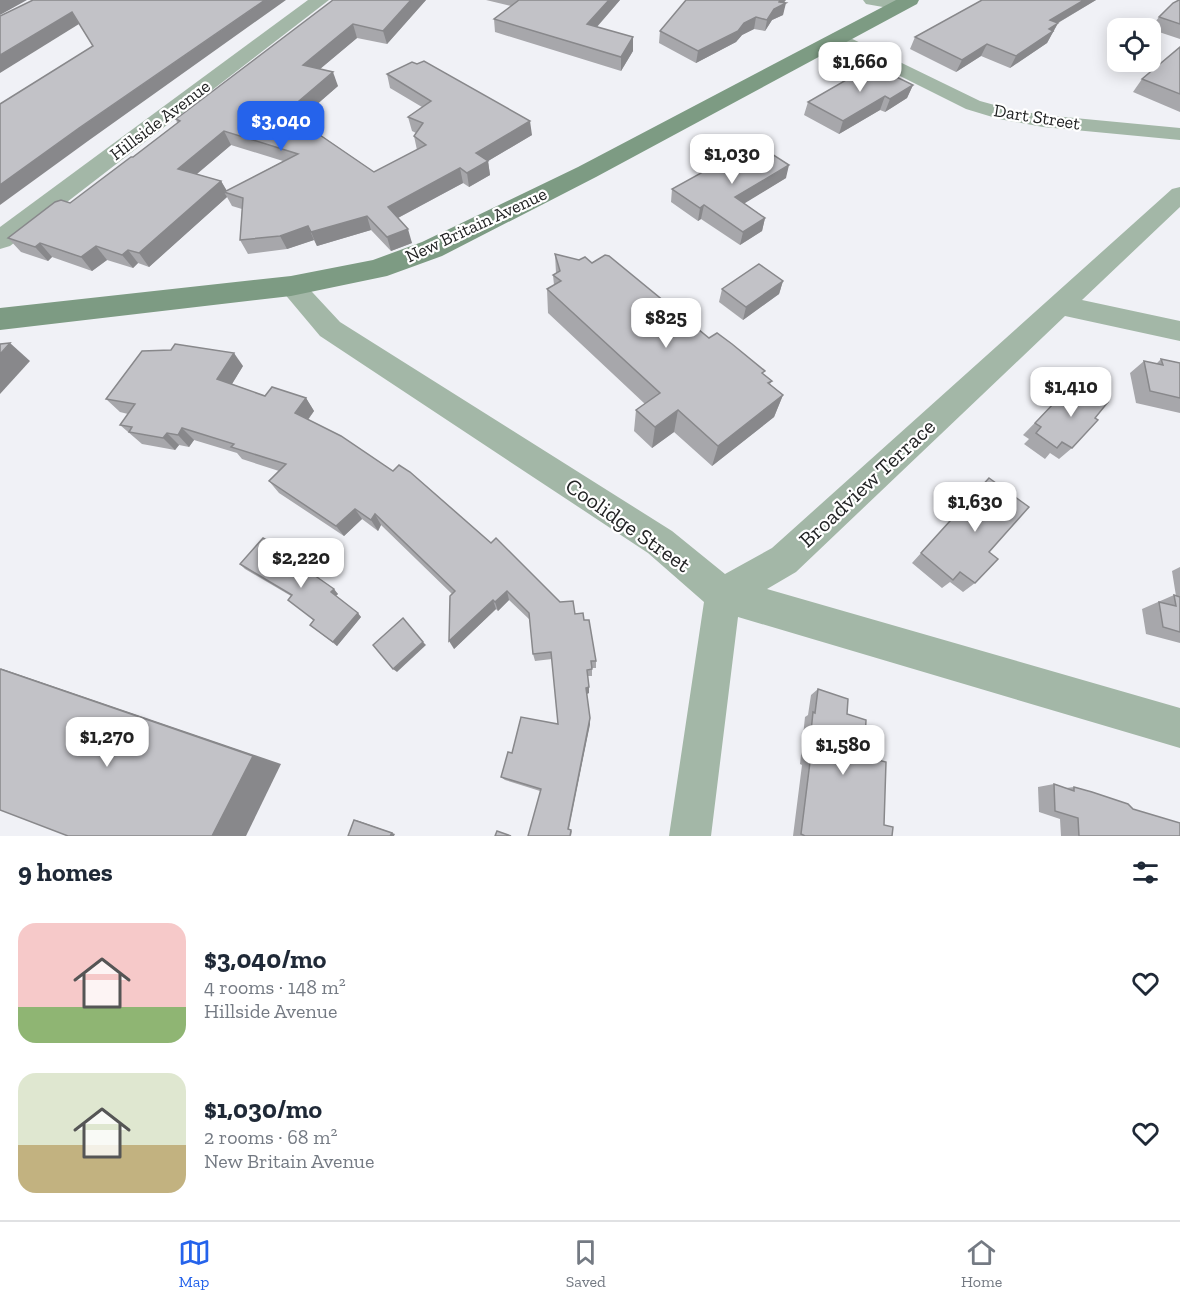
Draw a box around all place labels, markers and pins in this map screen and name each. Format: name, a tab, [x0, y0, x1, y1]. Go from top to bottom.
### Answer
pin: $1,660	[811, 42, 909, 93]
pin: $3,040	[232, 101, 330, 152]
pin: $1,030	[683, 134, 781, 185]
pin: $825	[630, 298, 702, 349]
pin: $1,410	[1022, 367, 1120, 418]
pin: $1,630	[926, 482, 1024, 533]
pin: $2,220	[252, 538, 350, 589]
pin: $1,270	[58, 717, 156, 768]
pin: $1,580	[794, 725, 892, 776]

